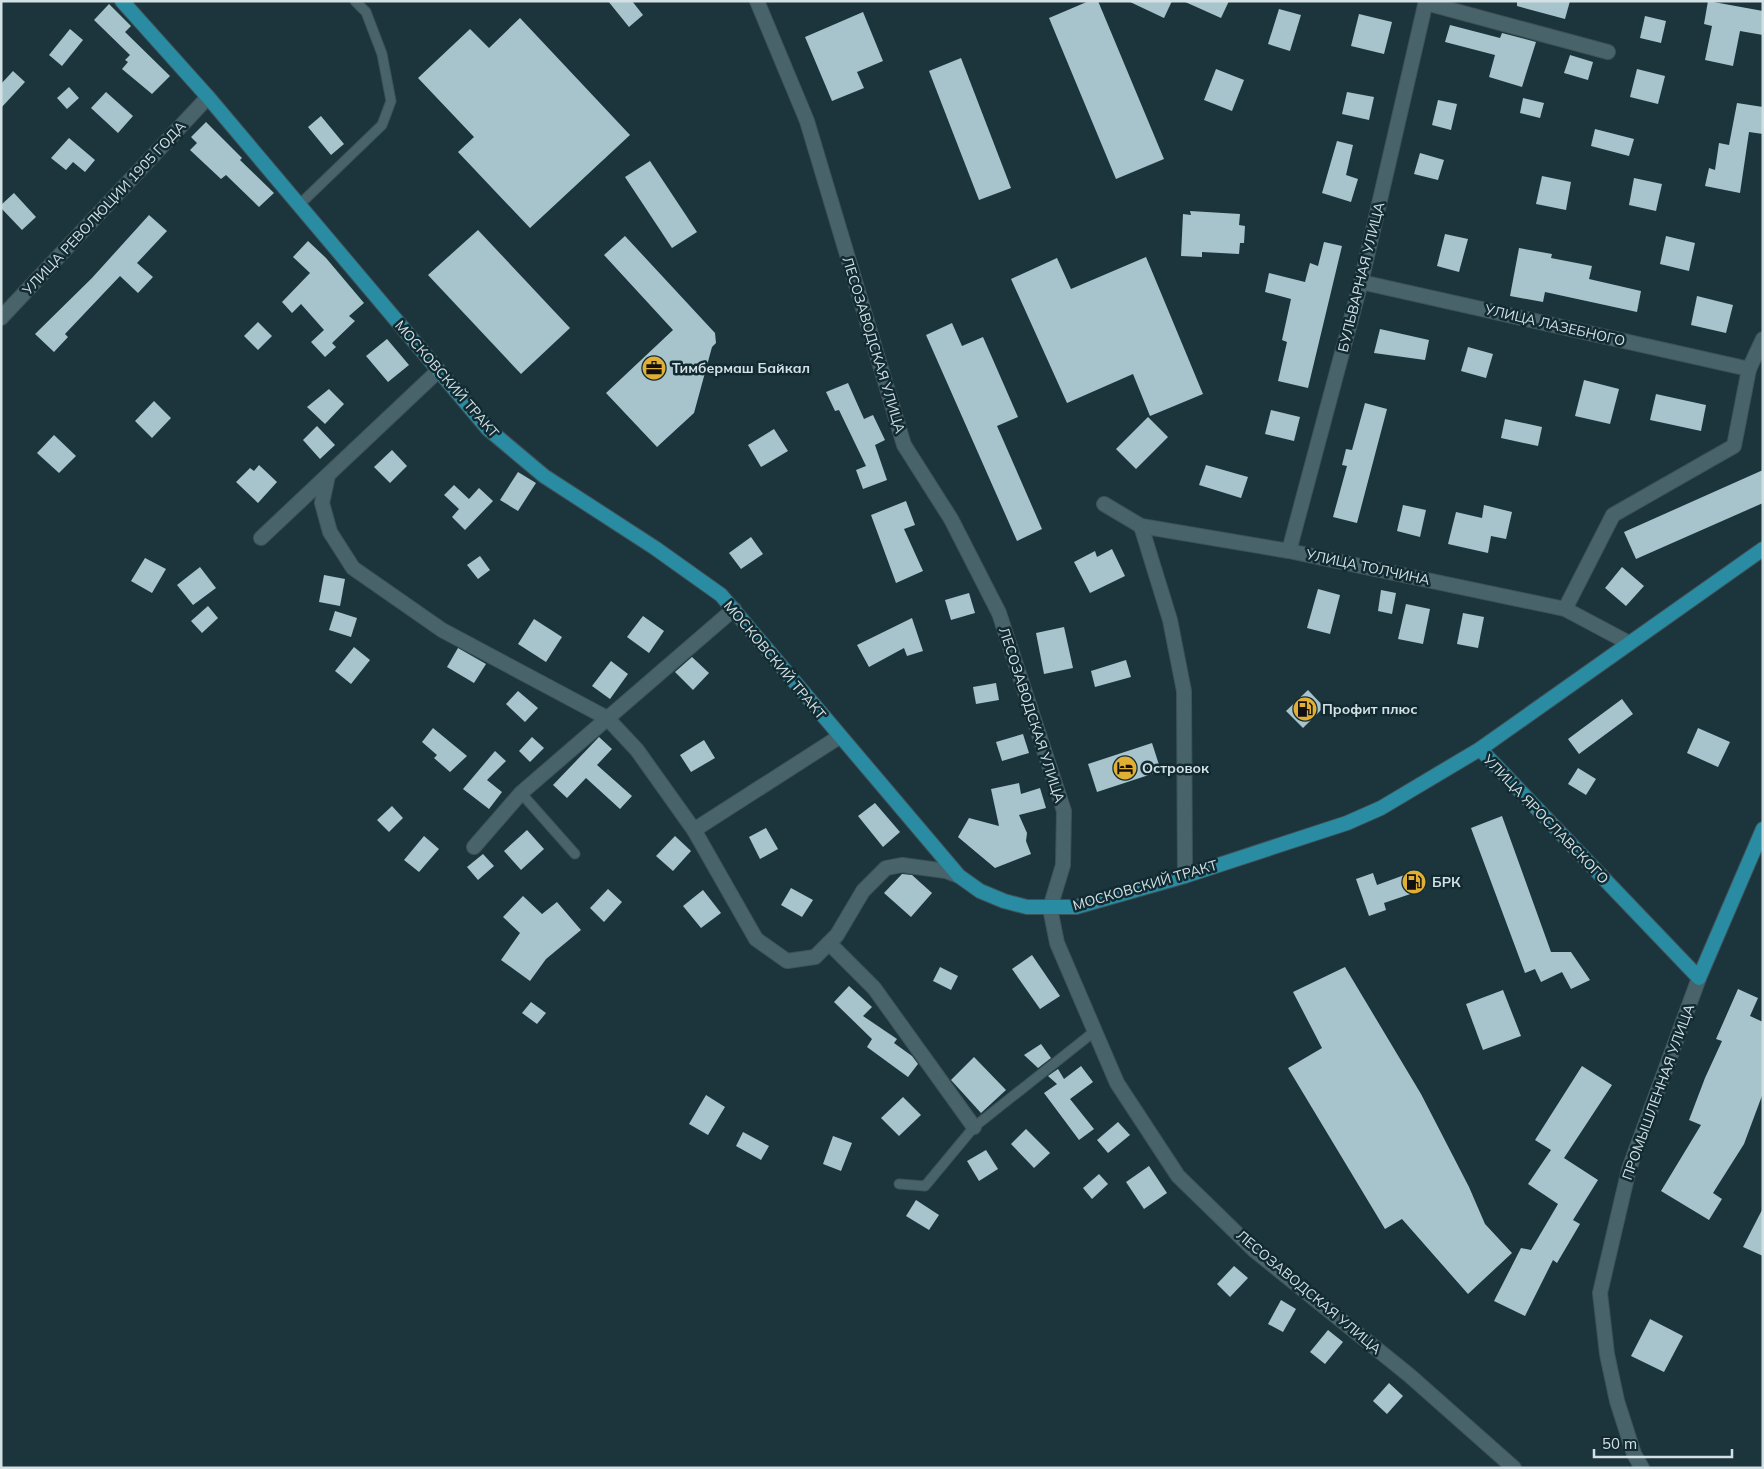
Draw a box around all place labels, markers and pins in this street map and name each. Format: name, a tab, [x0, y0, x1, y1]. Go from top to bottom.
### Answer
office icon: Тимбермаш Байкал	[641, 355, 667, 381]
place label: Тимбермаш Байкал	[672, 359, 810, 377]
fuel station icon: Профит плюс	[1292, 696, 1318, 722]
place label: Профит плюс	[1322, 700, 1418, 718]
hotel icon: Островок	[1112, 755, 1138, 781]
place label: Островок	[1142, 759, 1210, 777]
fuel station icon: БРК	[1401, 869, 1427, 895]
place label: БРК	[1432, 873, 1461, 891]

